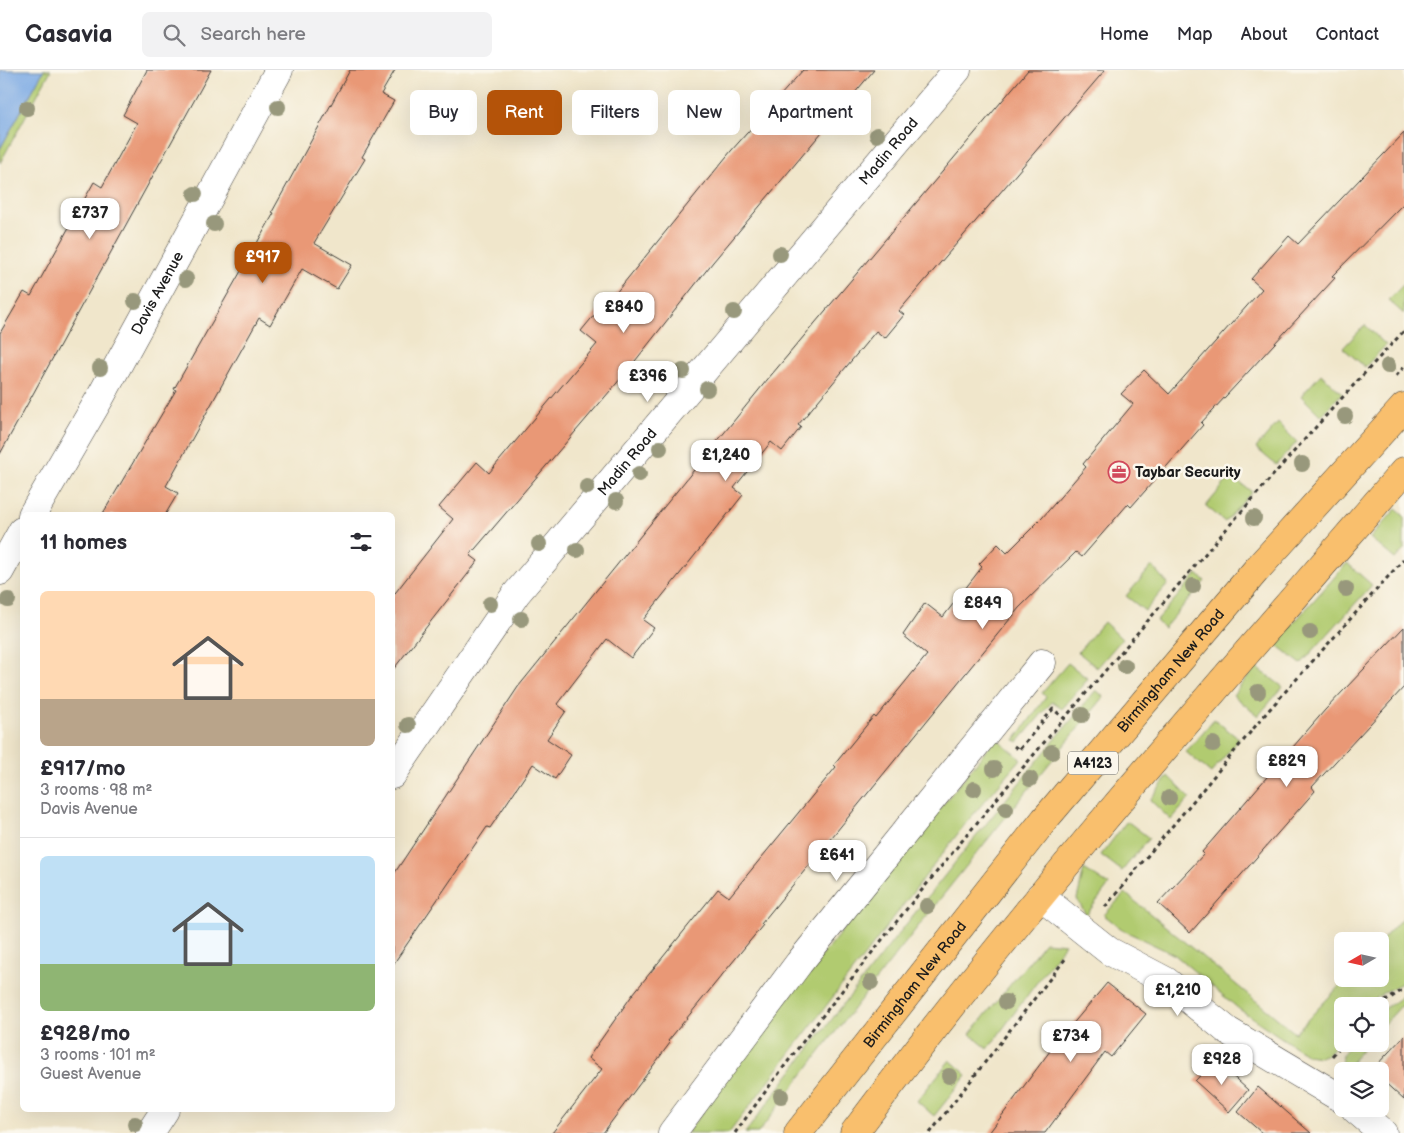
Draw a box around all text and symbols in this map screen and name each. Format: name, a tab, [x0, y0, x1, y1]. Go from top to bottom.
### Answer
search box	[142, 12, 492, 57]
text: Casavia	[25, 20, 112, 49]
icon: search	[160, 21, 188, 49]
text: Search here	[200, 23, 306, 46]
text: Home	[1100, 24, 1149, 45]
text: Map	[1177, 24, 1213, 45]
text: About	[1241, 24, 1288, 45]
text: Contact	[1316, 24, 1379, 45]
chip: Buy	[410, 90, 477, 135]
chip: Rent	[487, 90, 562, 135]
chip: Filters	[572, 90, 658, 135]
chip: New	[668, 90, 740, 135]
chip: Apartment	[750, 90, 871, 135]
street label: Madin Road	[855, 114, 923, 189]
pin: £737	[60, 198, 120, 240]
text: £737	[72, 204, 108, 223]
pin: £917	[233, 242, 293, 284]
street label: Davis Avenue	[127, 248, 188, 338]
text: £917	[246, 248, 280, 267]
pin: £840	[594, 292, 654, 334]
text: £840	[605, 298, 643, 317]
pin: £396	[618, 360, 678, 403]
text: £396	[629, 367, 667, 386]
street label: Madin Road	[594, 425, 661, 500]
pin: £1,240	[685, 440, 767, 482]
text: £1,240	[702, 446, 750, 465]
office icon: Taybar Security	[1107, 460, 1131, 484]
place label: Taybar Security	[1135, 463, 1241, 482]
icon: filters	[347, 528, 375, 556]
text: 11 homes	[40, 530, 127, 555]
pin: £849	[953, 588, 1013, 630]
text: £849	[964, 594, 1002, 613]
street label: Birmingham New Road	[1113, 605, 1229, 737]
icon: home	[163, 623, 253, 713]
pin: £829	[1257, 746, 1317, 788]
road number: A4123	[1068, 751, 1118, 774]
text: £829	[1268, 752, 1306, 771]
text: £917/mo	[40, 756, 126, 781]
text: 3 rooms · 98 m²	[40, 781, 152, 800]
text: Davis Avenue	[40, 800, 138, 819]
pin: £641	[807, 840, 867, 882]
text: £641	[819, 846, 855, 865]
icon: home	[163, 889, 253, 979]
street label: Birmingham New Road	[860, 918, 971, 1052]
north arrow	[1334, 932, 1389, 988]
map controls	[1334, 932, 1389, 1117]
pin: £1,210	[1137, 974, 1219, 1017]
text: £1,210	[1155, 981, 1201, 1000]
button: locate	[1334, 997, 1389, 1052]
pin: £734	[1041, 1020, 1101, 1063]
text: £928/mo	[40, 1021, 130, 1046]
text: £734	[1052, 1027, 1090, 1046]
pin: £928	[1192, 1044, 1252, 1086]
text: 3 rooms · 101 m²	[40, 1046, 156, 1065]
text: £928	[1203, 1050, 1241, 1069]
button: layers	[1334, 1062, 1389, 1117]
text: Guest Avenue	[40, 1065, 141, 1084]

